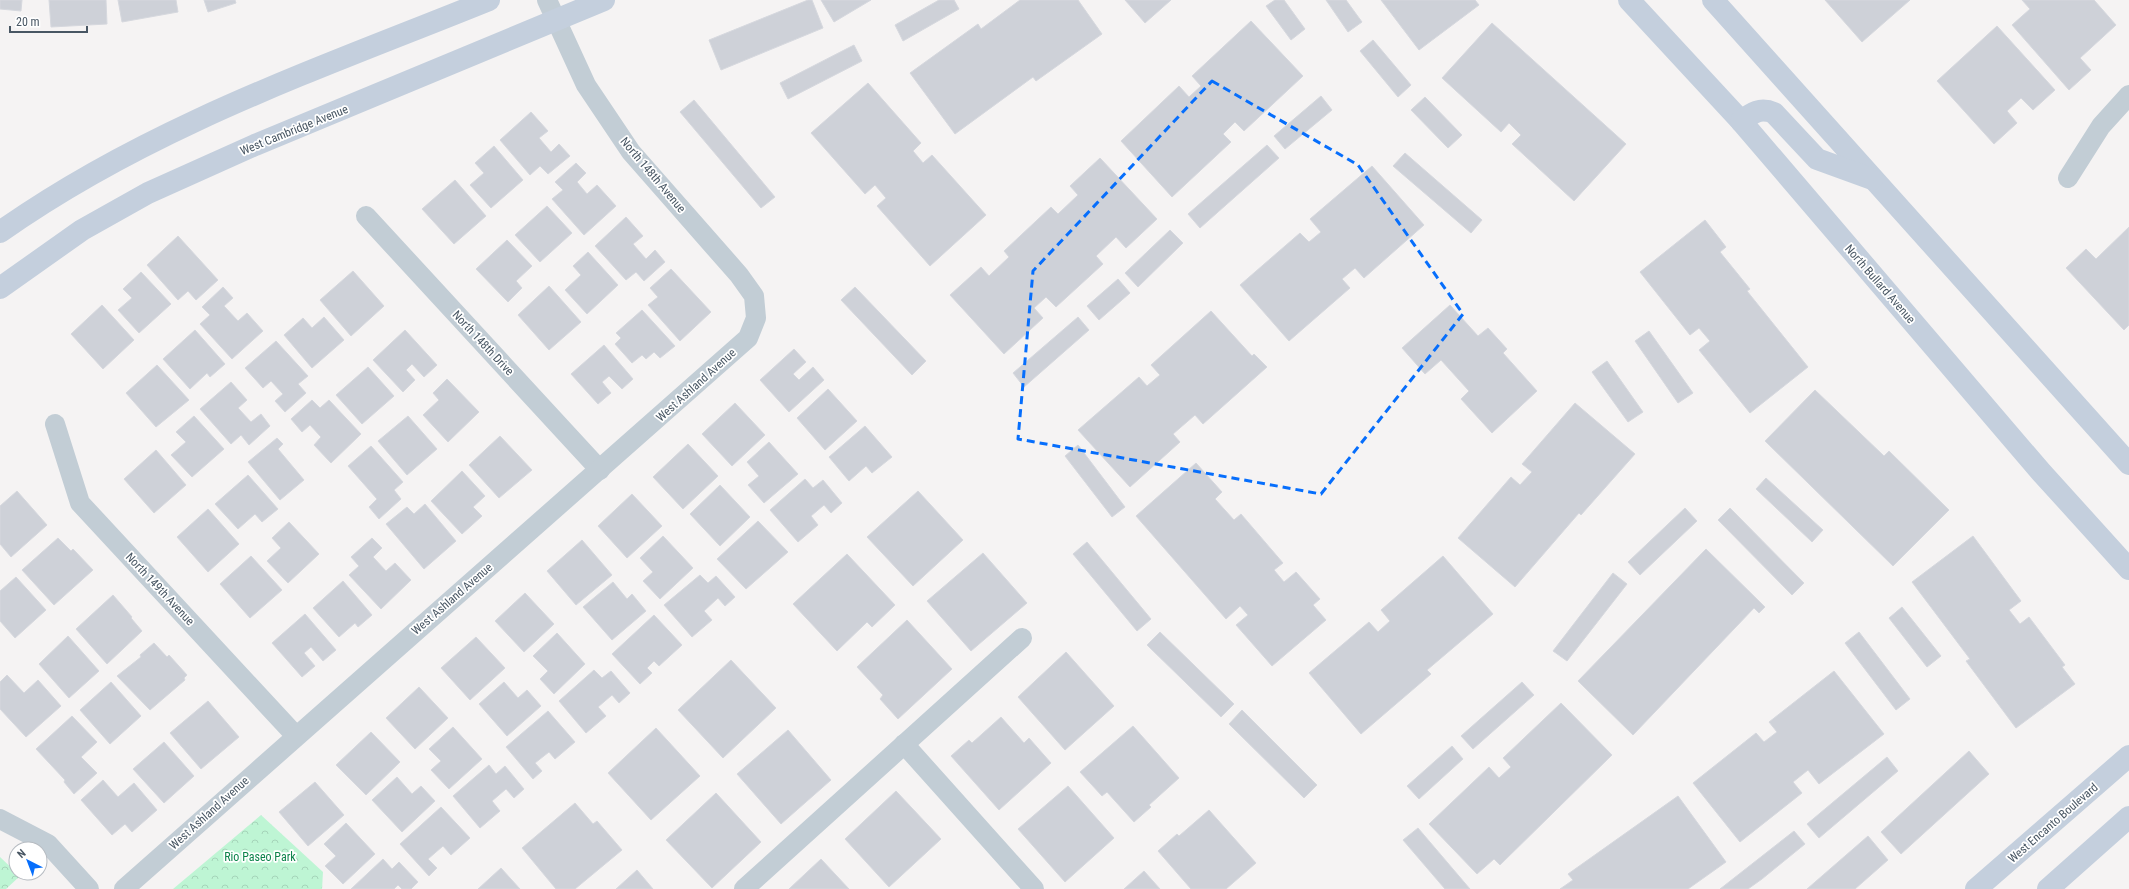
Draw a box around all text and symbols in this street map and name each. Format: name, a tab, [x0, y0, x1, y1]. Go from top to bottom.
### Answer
scale bar	[10, 8, 87, 34]
text: 20 m	[16, 15, 40, 29]
street label: West Cambridge Avenue	[238, 102, 350, 158]
street label: North 148th Avenue	[617, 135, 689, 216]
street label: North Bullard Avenue	[1842, 242, 1918, 327]
street label: North 148th Drive	[449, 308, 517, 379]
street label: West Ashland Avenue	[653, 345, 739, 424]
street label: North 149th Avenue	[123, 550, 197, 628]
street label: West Ashland Avenue	[409, 560, 495, 638]
street label: West Ashland Avenue	[166, 773, 252, 852]
street label: West Encanto Boulevard	[2005, 780, 2101, 866]
north arrow	[8, 841, 48, 881]
text: N	[15, 847, 29, 861]
park label: Rio Paseo Park	[224, 850, 296, 864]

